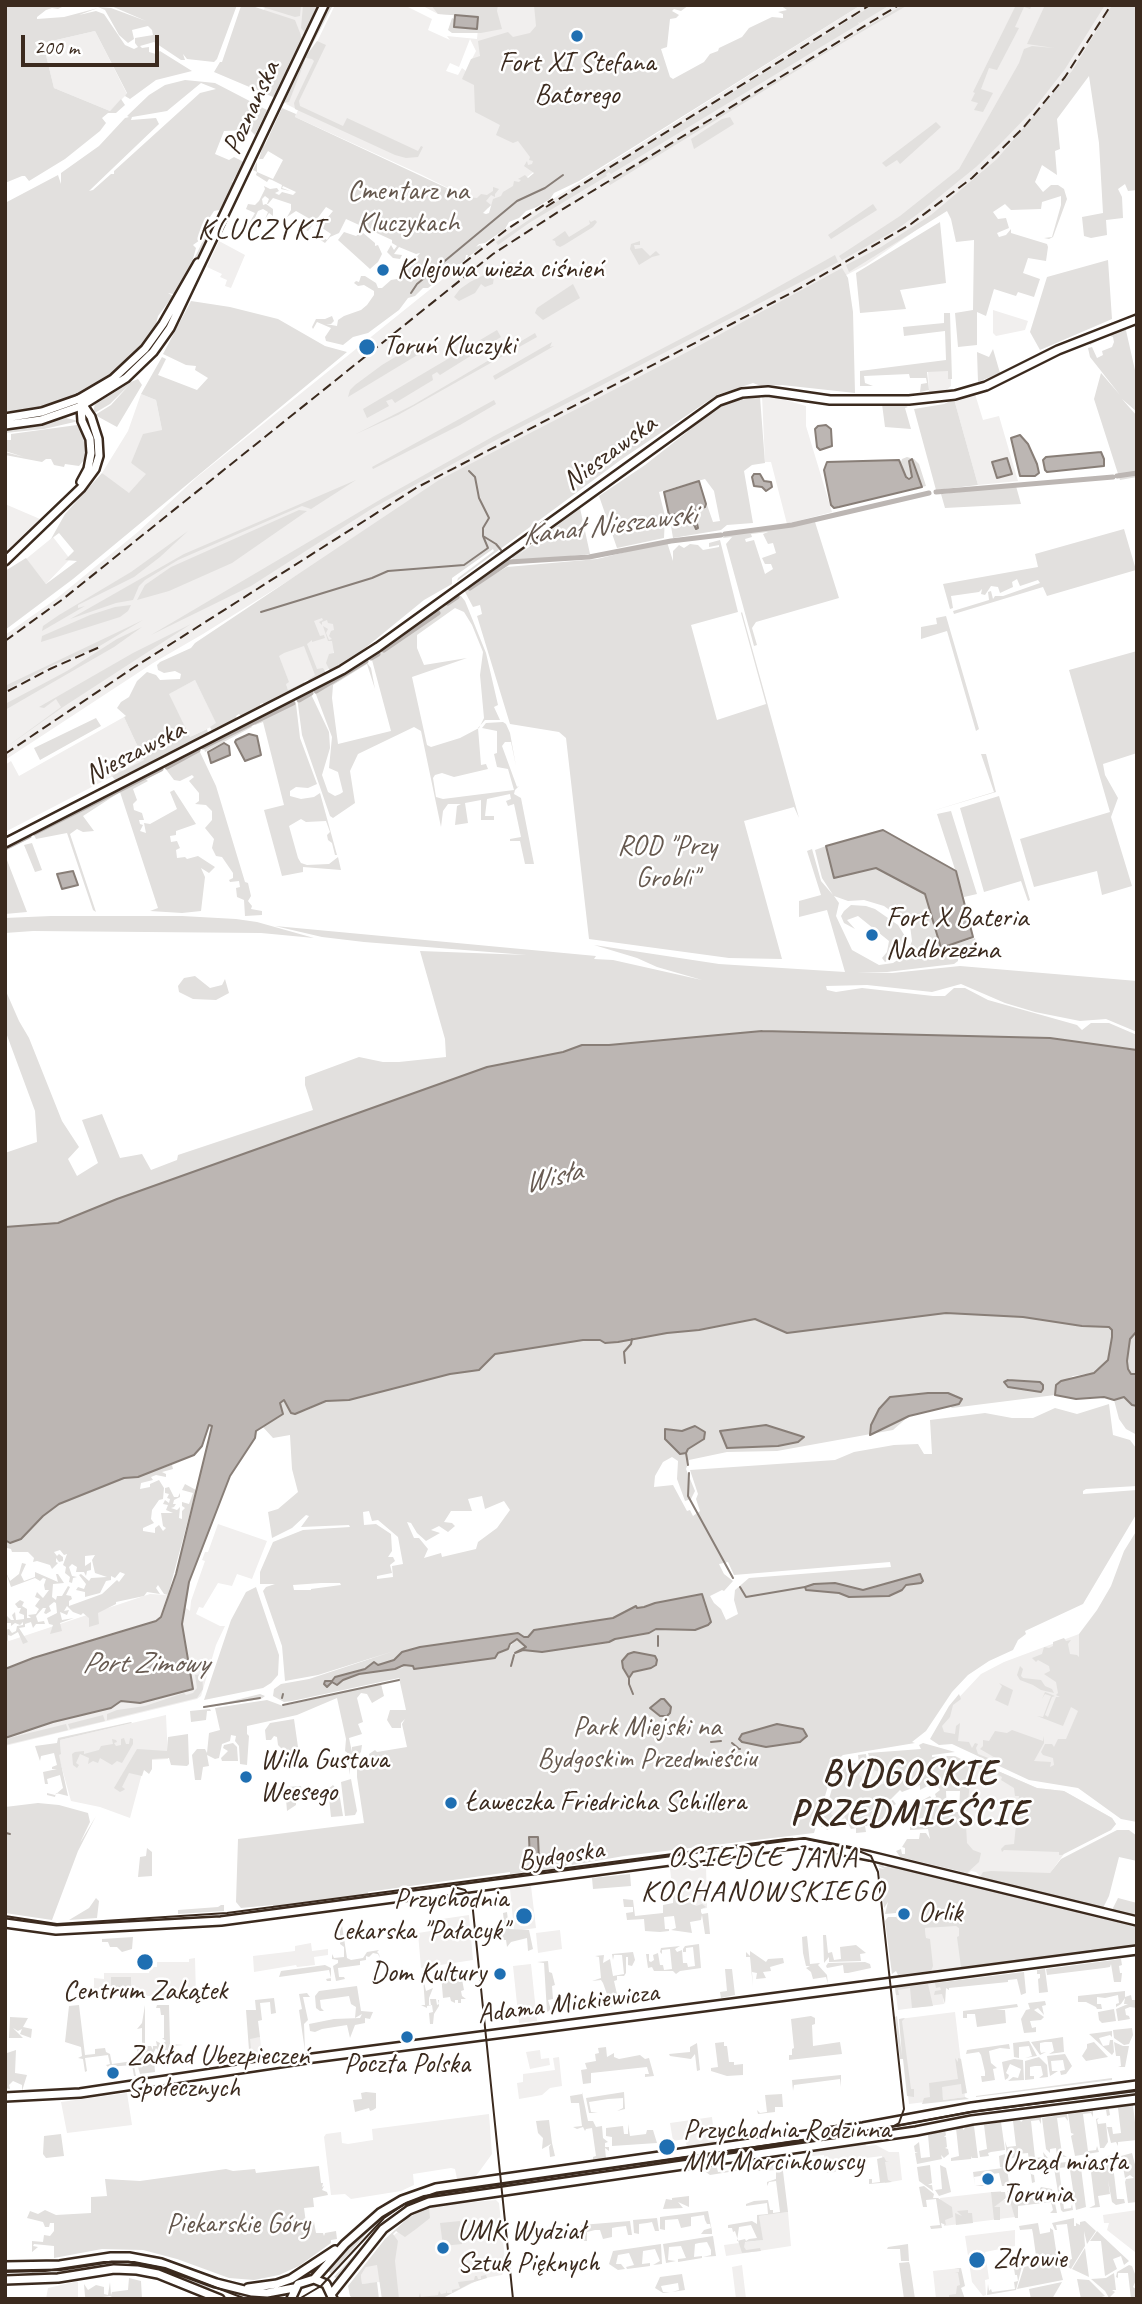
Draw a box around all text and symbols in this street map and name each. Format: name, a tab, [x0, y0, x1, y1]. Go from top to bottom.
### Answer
scale bar	[24, 21, 163, 65]
marker: Fort XI Stefana Batorego	[569, 28, 585, 44]
text: 200 m	[34, 34, 79, 60]
place label: Fort XI Stefana Batorego	[499, 47, 655, 113]
street label: Poznańska	[216, 56, 288, 160]
park label: Cmentarz na Kluczykach	[347, 175, 469, 241]
district label: KLUCZYKI	[198, 212, 324, 248]
place label: Kolejowa wieża ciśnień	[397, 253, 604, 287]
marker: Kolejowa wieża ciśnień	[375, 262, 391, 278]
place label: Toruń Kluczyki	[383, 330, 516, 364]
marker: Toruń Kluczyki	[357, 337, 377, 357]
street label: Nieszawska	[556, 408, 664, 498]
water label: Kanał Nieszawski	[520, 497, 698, 555]
street label: Nieszawska	[79, 714, 191, 792]
park label: ROD "Przy Grobli"	[617, 830, 717, 896]
place label: Fort X Bateria Nadbrzeżna	[886, 902, 1028, 968]
marker: Fort X Bateria Nadbrzeżna	[864, 927, 880, 943]
water label: Wisła	[521, 1154, 585, 1202]
water label: Port Zimowy	[82, 1646, 208, 1682]
park label: Park Miejski na Bydgoskim Przedmieściu	[537, 1711, 757, 1777]
place label: Willa Gustava Weesego	[260, 1744, 388, 1810]
district label: BYDGOSKIE PRZEDMIEŚCIE	[791, 1754, 1029, 1836]
marker: Willa Gustava Weesego	[238, 1769, 254, 1785]
place label: Ławeczka Friedricha Schillera	[465, 1786, 746, 1820]
marker: Ławeczka Friedricha Schillera	[443, 1795, 459, 1811]
street label: Bydgoska	[516, 1833, 606, 1879]
district label: OSIEDLE JANA KOCHANOWSKIEGO	[642, 1840, 884, 1910]
place label: Przychodnia Lekarska "Pałacyk"	[332, 1883, 508, 1949]
place label: Orlik	[918, 1897, 962, 1931]
marker: Przychodnia Lekarska "Pałacyk"	[514, 1906, 534, 1926]
marker: Orlik	[896, 1906, 912, 1922]
marker: Centrum Zakątek	[135, 1952, 155, 1972]
place label: Dom Kultury	[370, 1957, 486, 1991]
marker: Dom Kultury	[492, 1966, 508, 1982]
place label: Centrum Zakątek	[63, 1975, 227, 2009]
street label: Adama Mickiewicza	[475, 1976, 661, 2032]
marker: Poczta Polska	[399, 2029, 415, 2045]
place label: Zakład Ubezpieczeń Społecznych	[127, 2040, 309, 2106]
place label: Poczta Polska	[344, 2048, 470, 2082]
marker: Zakład Ubezpieczeń Społecznych	[105, 2065, 121, 2081]
place label: Przychodnia Rodzinna MM Marcinkowscy	[683, 2114, 890, 2180]
marker: Przychodnia Rodzinna MM Marcinkowscy	[657, 2137, 677, 2157]
place label: Urząd miasta Torunia	[1002, 2146, 1127, 2212]
marker: Urząd miasta Torunia	[980, 2171, 996, 2187]
park label: Piekarskie Góry	[166, 2208, 310, 2242]
place label: UMK Wydział Sztuk Pięknych	[457, 2215, 599, 2281]
marker: UMK Wydział Sztuk Pięknych	[435, 2240, 451, 2256]
place label: Zdrowie	[993, 2243, 1067, 2277]
marker: Zdrowie	[967, 2250, 987, 2270]

